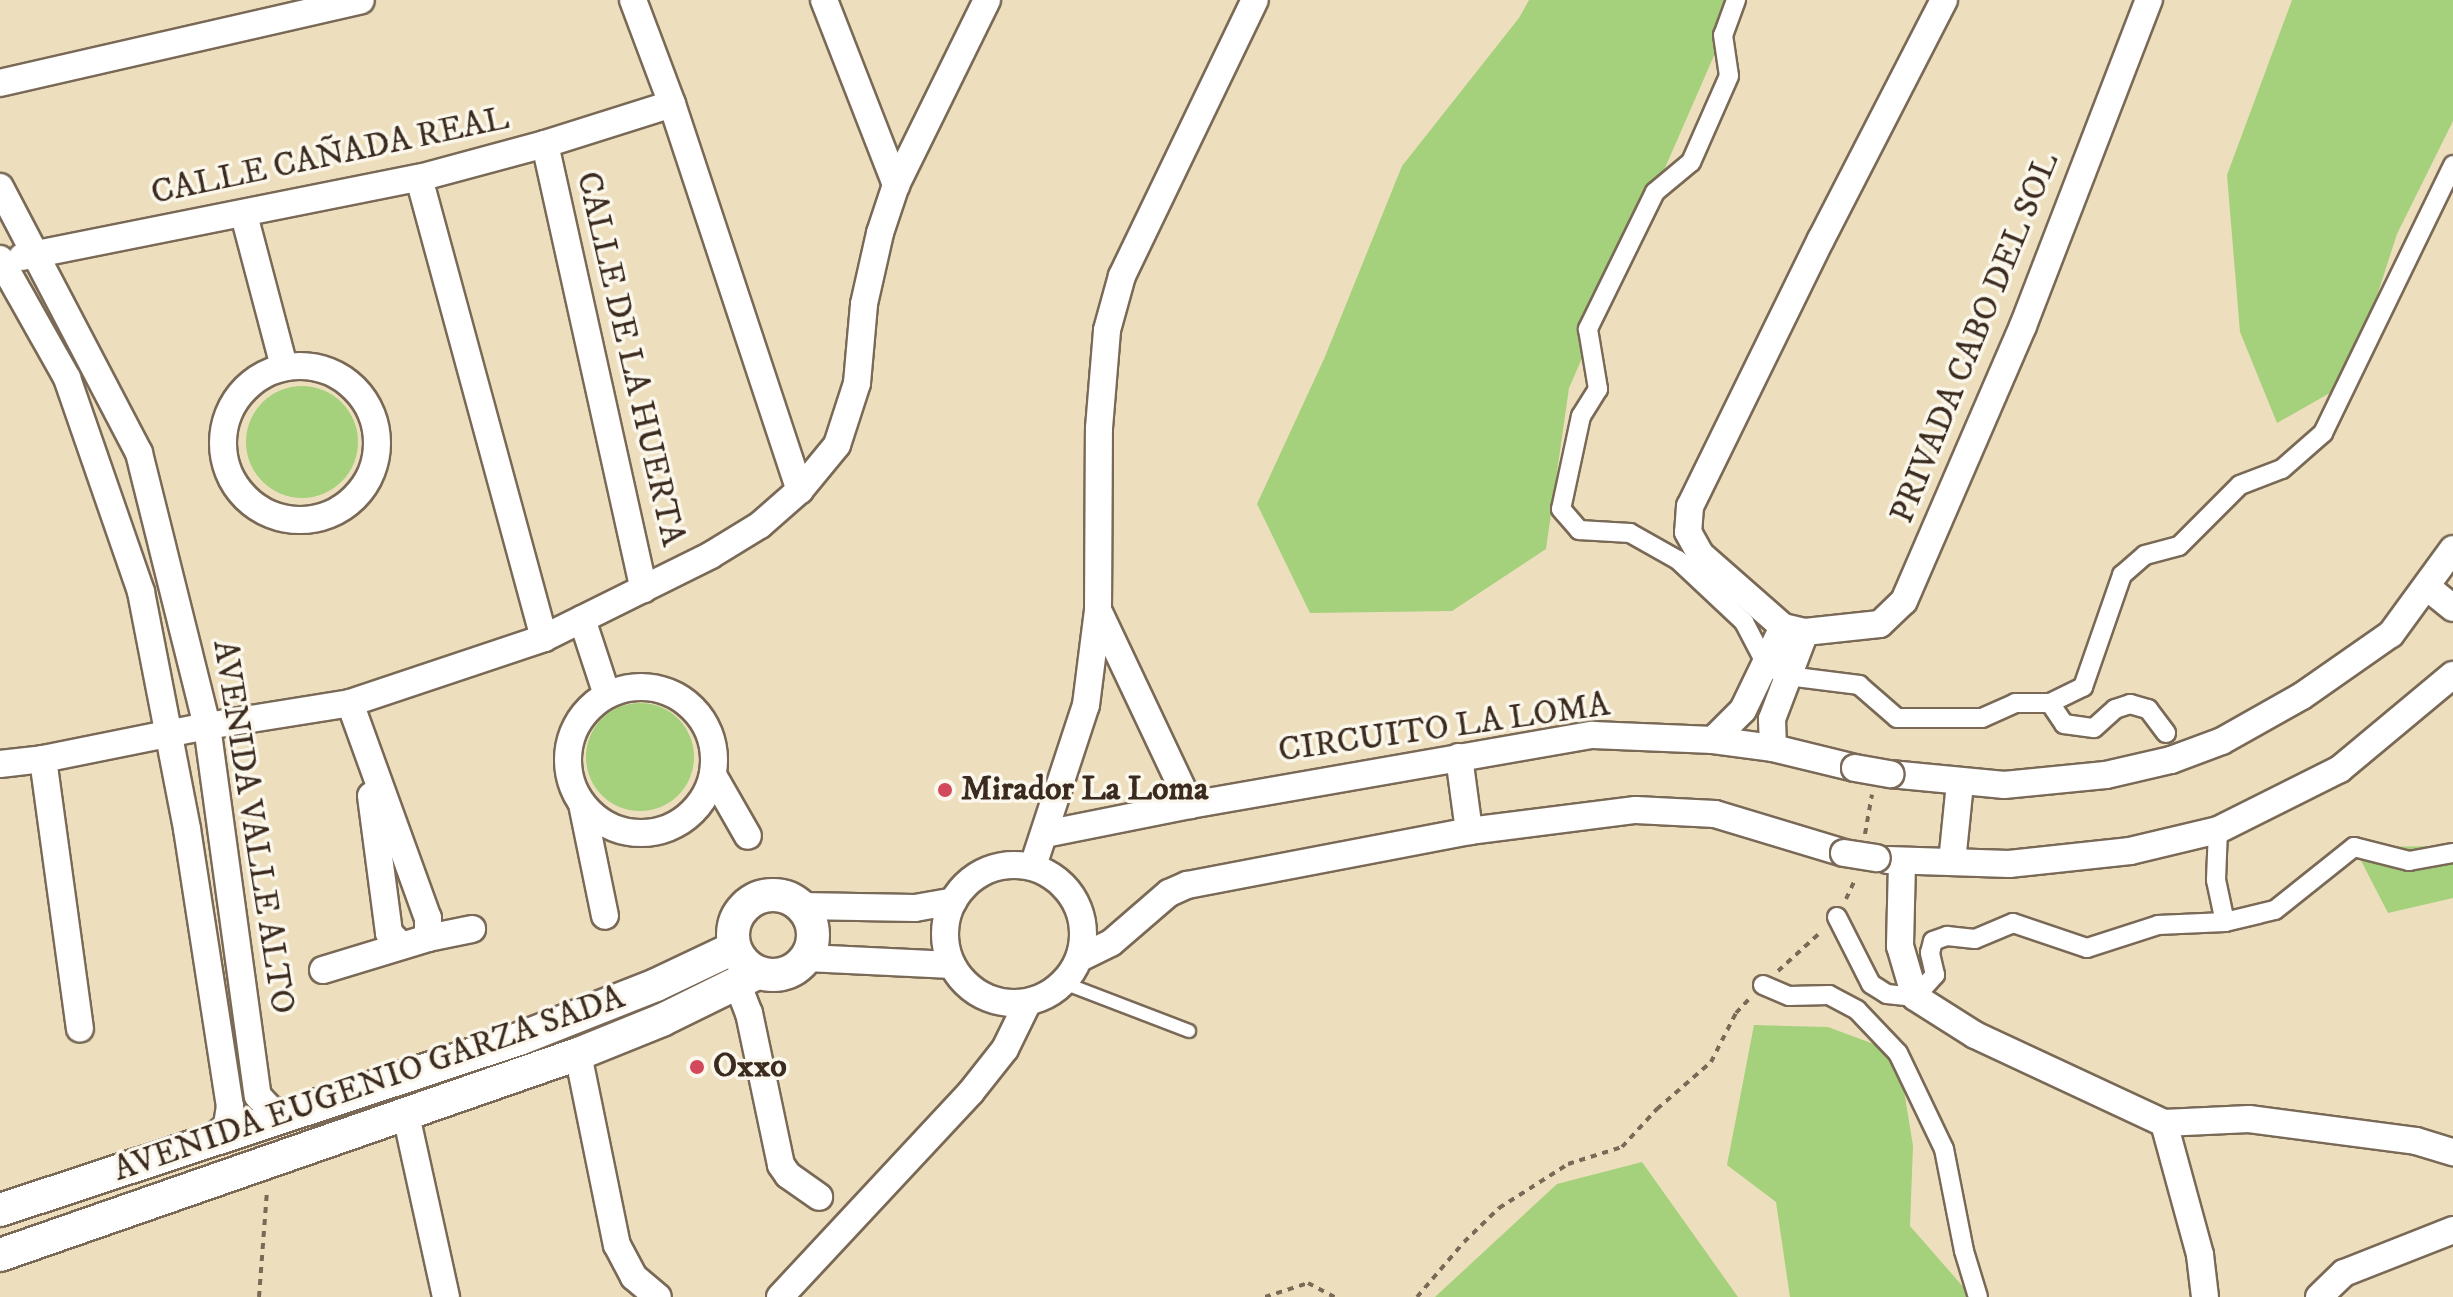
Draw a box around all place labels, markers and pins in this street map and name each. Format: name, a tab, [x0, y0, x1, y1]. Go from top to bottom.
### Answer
place label: Mirador La Loma	[961, 770, 1209, 810]
marker: Mirador La Loma	[936, 781, 954, 799]
place label: Oxxo	[713, 1047, 787, 1087]
marker: Oxxo	[688, 1058, 706, 1076]

